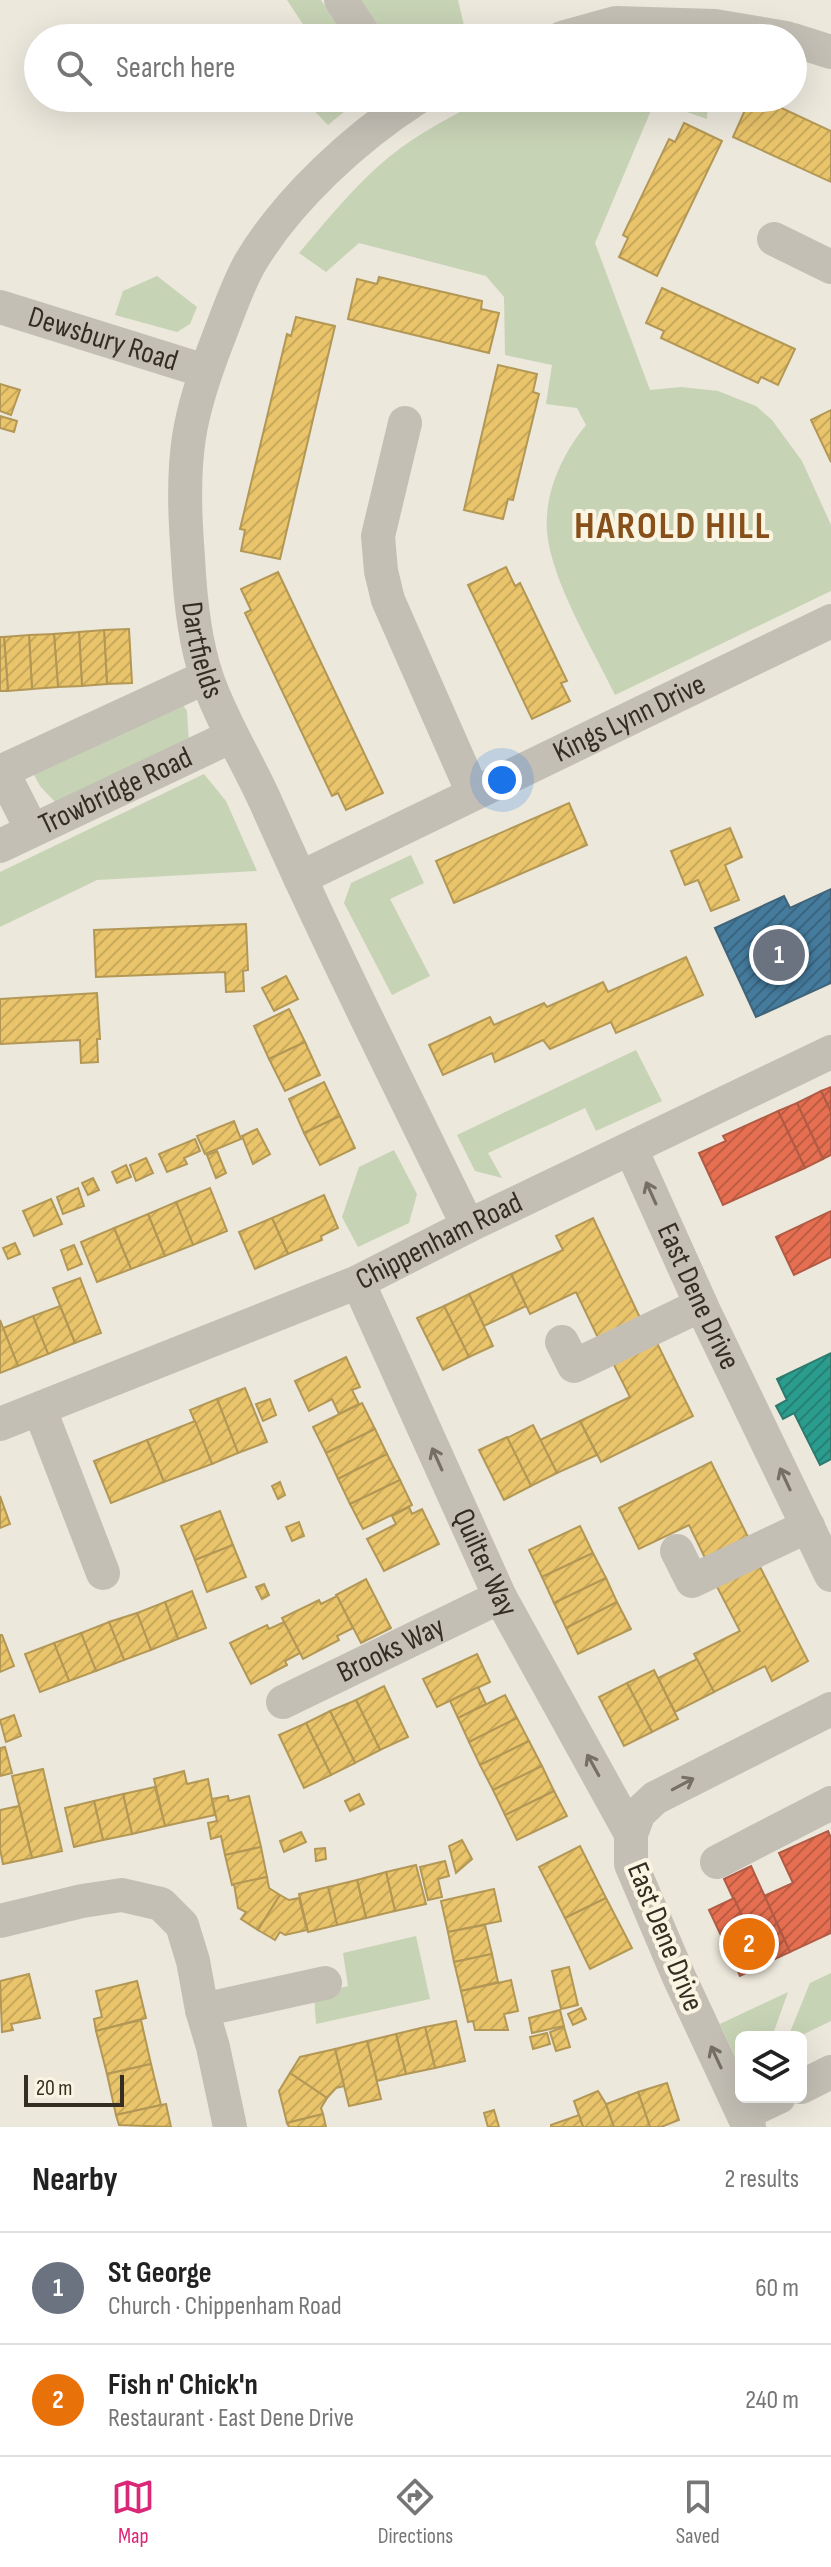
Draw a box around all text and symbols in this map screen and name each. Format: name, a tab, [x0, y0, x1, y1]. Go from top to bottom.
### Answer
search box	[24, 24, 807, 112]
icon: search	[52, 46, 96, 90]
text: Search here	[116, 50, 235, 86]
street label: Dewsbury Road	[24, 299, 182, 379]
district label: HAROLD HILL	[574, 504, 772, 549]
street label: Dartfields	[173, 600, 231, 704]
street label: Kings Lynn Drive	[548, 667, 711, 771]
street label: Trowbridge Road	[33, 740, 198, 843]
your location	[482, 760, 522, 800]
pin: 1	[753, 925, 805, 985]
one-way arrow	[642, 1181, 657, 1206]
street label: Chippenham Road	[350, 1185, 528, 1298]
street label: East Dene Drive	[649, 1218, 747, 1375]
one-way arrow	[429, 1447, 444, 1472]
one-way arrow	[777, 1467, 792, 1491]
street label: Quilter Way	[445, 1503, 526, 1623]
street label: Brooks Way	[332, 1608, 451, 1691]
one-way arrow	[585, 1754, 600, 1778]
one-way arrow	[670, 1775, 694, 1791]
street label: East Dene Drive	[619, 1857, 711, 2017]
pin: 2	[723, 1914, 775, 1974]
map controls	[735, 2031, 807, 2103]
button: layers	[735, 2031, 807, 2103]
one-way arrow	[708, 2045, 723, 2069]
scale bar	[24, 2071, 124, 2107]
text: 20 m	[36, 2075, 73, 2102]
text: Nearby	[32, 2159, 118, 2200]
text: 2 results	[725, 2164, 799, 2195]
text: St George	[108, 2255, 212, 2291]
text: 1	[53, 2273, 63, 2304]
text: 60 m	[755, 2273, 799, 2304]
text: Church · Chippenham Road	[108, 2291, 342, 2322]
text: Fish n' Chick'n	[108, 2367, 258, 2403]
text: 2	[52, 2385, 64, 2416]
text: 240 m	[745, 2385, 799, 2416]
text: Restaurant · East Dene Drive	[108, 2403, 354, 2434]
tab: Map	[111, 2475, 155, 2550]
tab: Directions	[378, 2475, 453, 2550]
tab: Saved	[676, 2475, 720, 2550]

